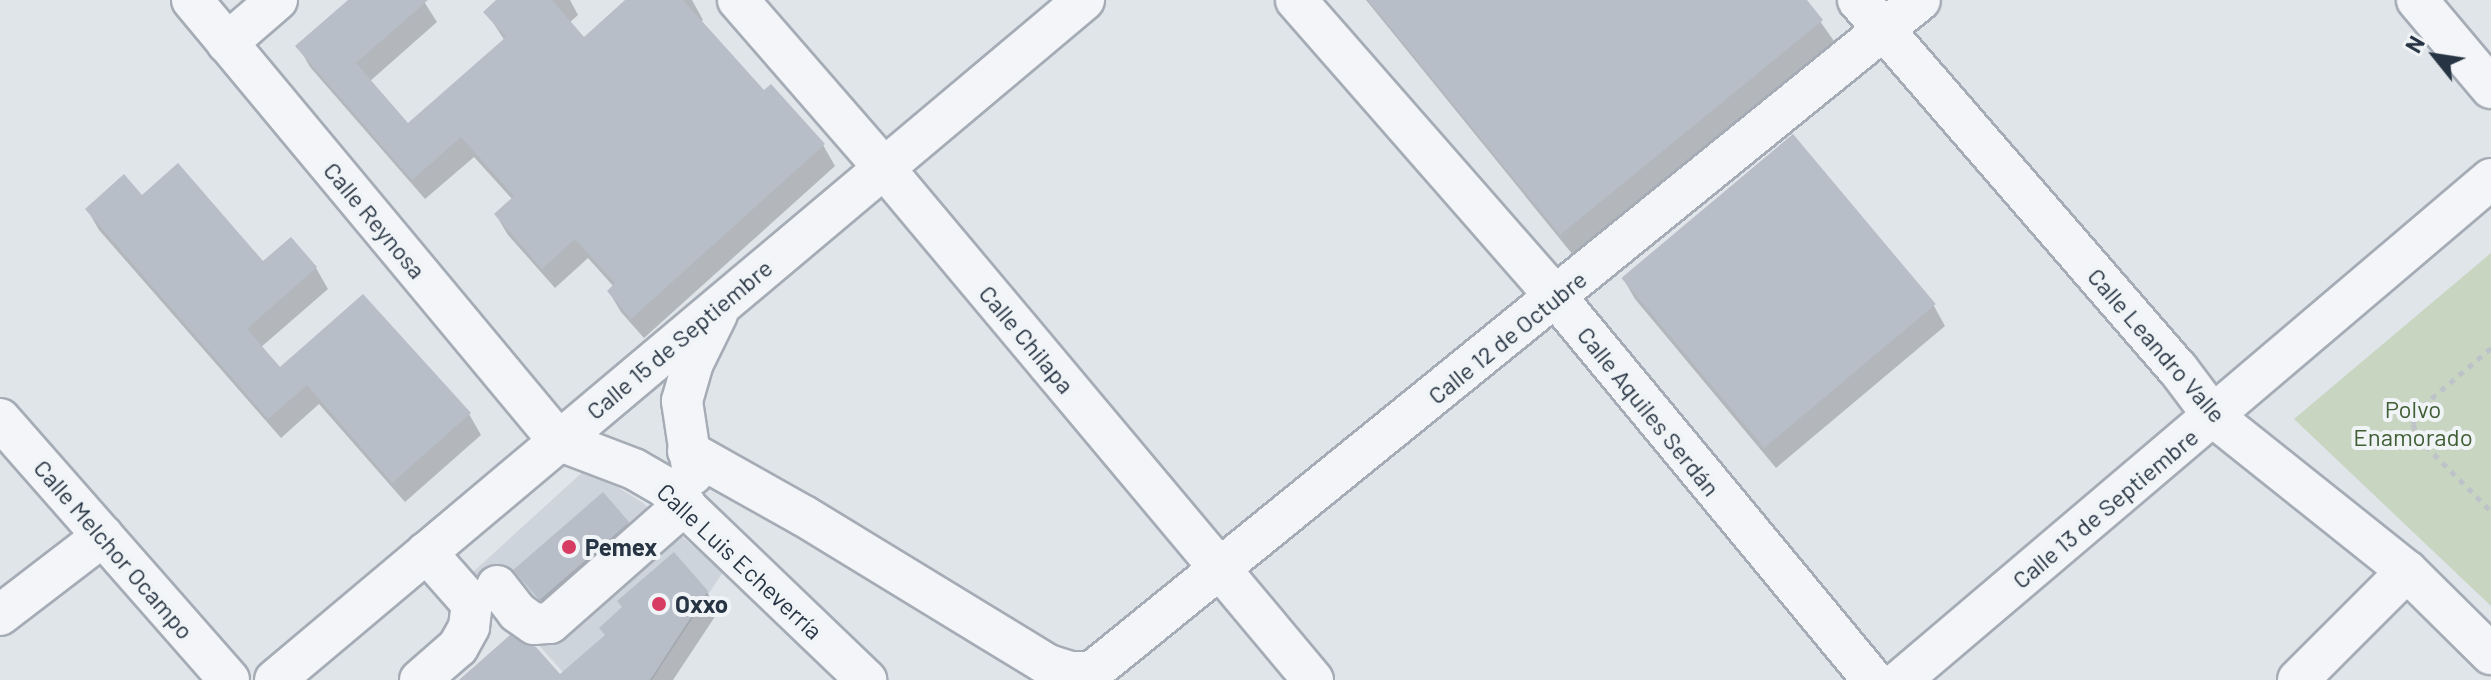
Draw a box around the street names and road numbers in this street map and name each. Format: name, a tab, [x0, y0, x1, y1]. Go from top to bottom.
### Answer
street label: Calle Reynosa	[318, 156, 432, 284]
street label: Calle 15 de Septiembre	[580, 253, 778, 425]
street label: Calle Leandro Valle	[2082, 262, 2232, 428]
street label: Calle 12 de Octubre	[1422, 264, 1592, 410]
street label: Calle Chilapa	[973, 279, 1081, 399]
street label: Calle Aquiles Serdán	[1572, 320, 1726, 502]
street label: Calle 13 de Septiembre	[2006, 422, 2204, 594]
street label: Calle Melchor Ocampo	[28, 453, 200, 645]
street label: Calle Luis Echeverría	[652, 477, 828, 645]

